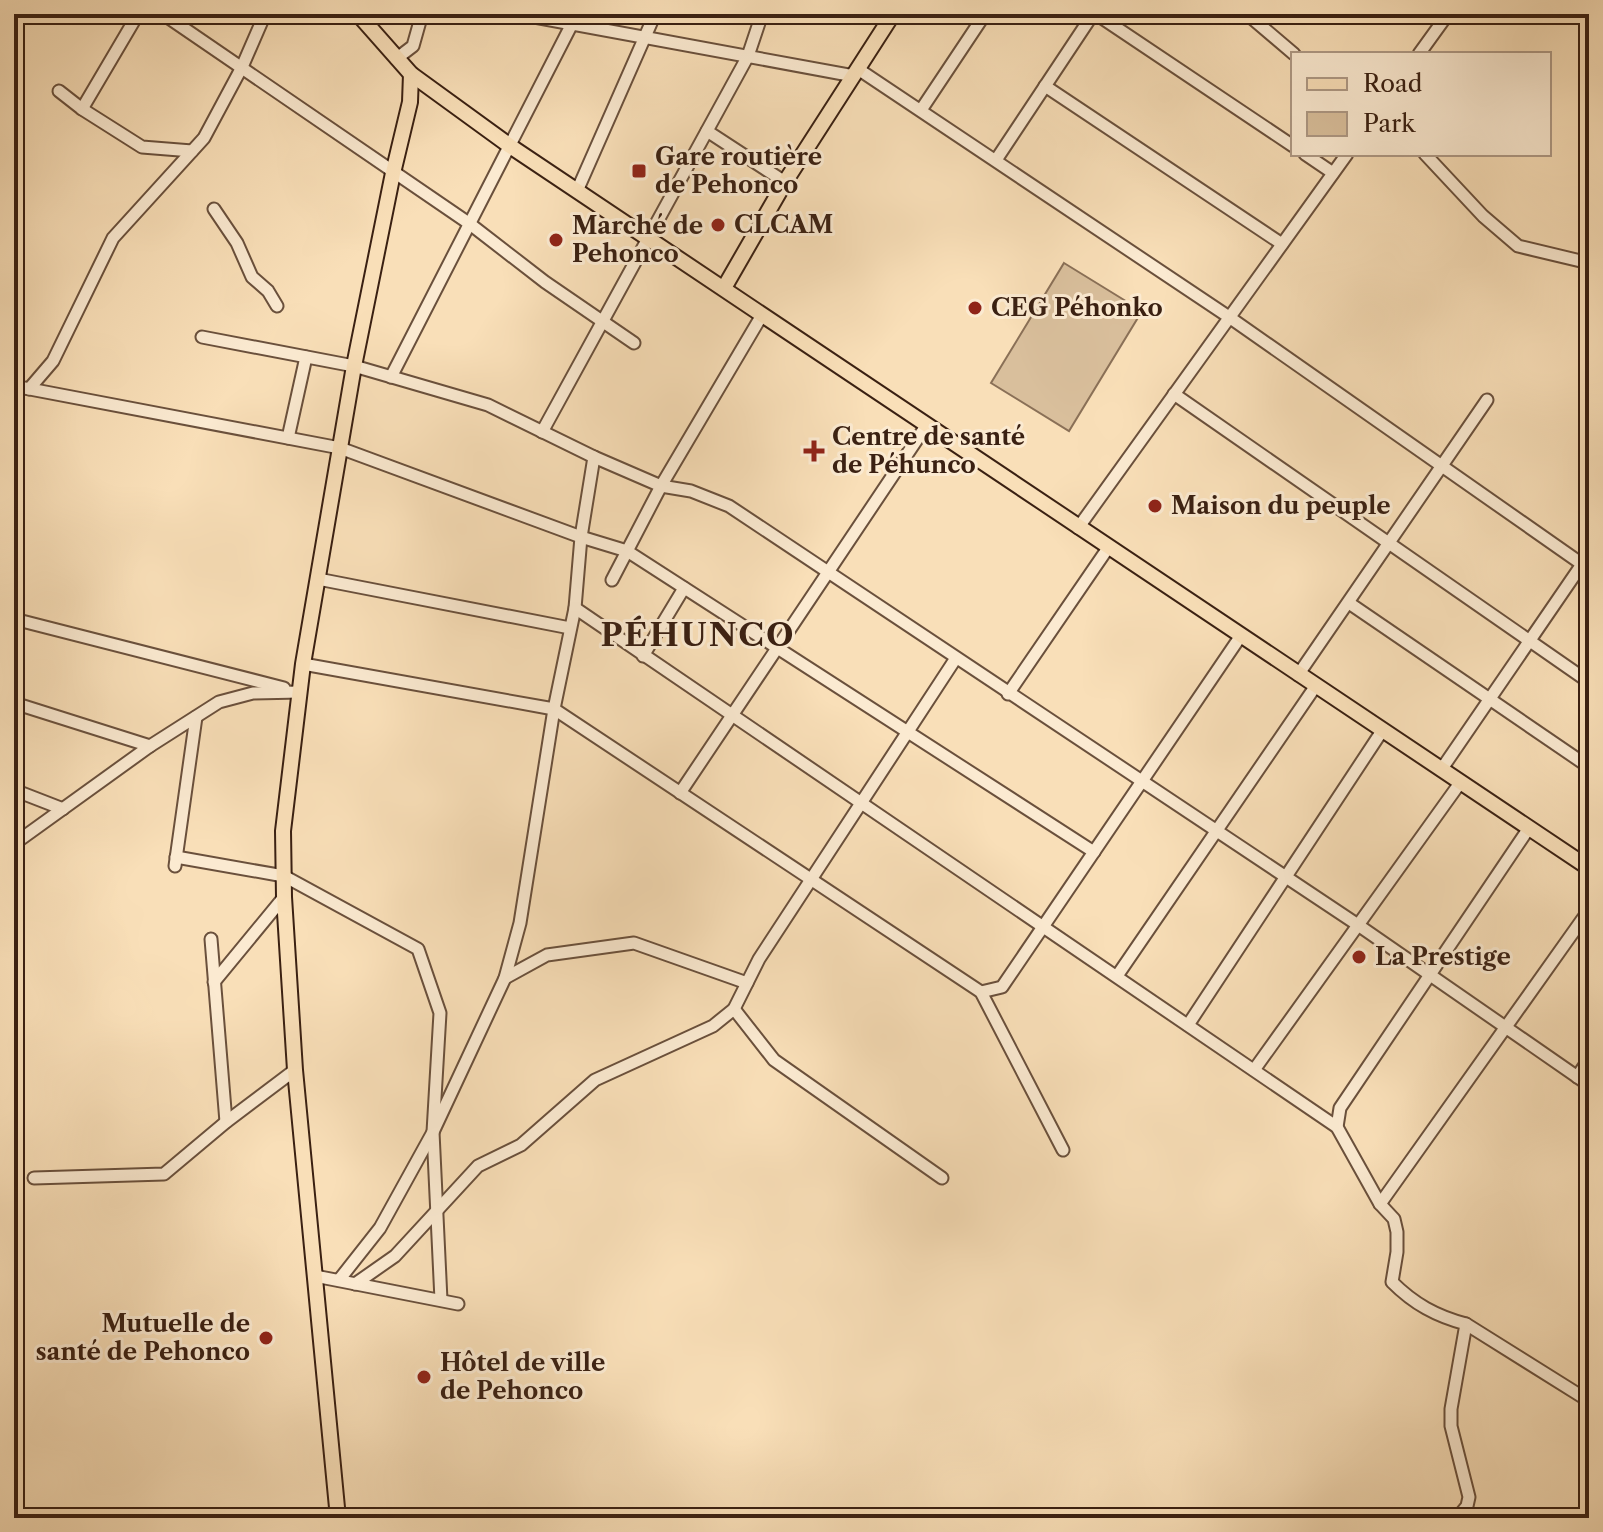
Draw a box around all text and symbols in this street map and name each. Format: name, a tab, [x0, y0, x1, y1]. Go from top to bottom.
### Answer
legend	[1291, 52, 1551, 156]
text: Road	[1363, 69, 1423, 98]
text: Park	[1363, 109, 1416, 138]
place label: Gare routière de Pehonco	[655, 142, 822, 199]
marker: Gare routière de Pehonco	[630, 162, 648, 180]
place label: CLCAM	[734, 210, 833, 239]
place label: Marché de Pehonco	[572, 211, 703, 268]
marker: CLCAM	[709, 216, 727, 234]
marker: Marché de Pehonco	[547, 231, 565, 249]
place label: CEG Péhonko	[991, 293, 1163, 322]
marker: CEG Péhonko	[966, 299, 984, 317]
place label: Centre de santé de Péhunco	[832, 422, 1025, 479]
marker: Centre de santé de Péhunco	[803, 440, 825, 462]
place label: Maison du peuple	[1171, 491, 1391, 520]
marker: Maison du peuple	[1146, 497, 1164, 515]
district label: PÉHUNCO	[601, 615, 795, 654]
place label: La Prestige	[1375, 942, 1511, 971]
marker: La Prestige	[1350, 948, 1368, 966]
place label: Mutuelle de santé de Pehonco	[35, 1309, 250, 1366]
marker: Mutuelle de santé de Pehonco	[257, 1329, 275, 1347]
place label: Hôtel de ville de Pehonco	[440, 1348, 605, 1405]
marker: Hôtel de ville de Pehonco	[415, 1368, 433, 1386]

